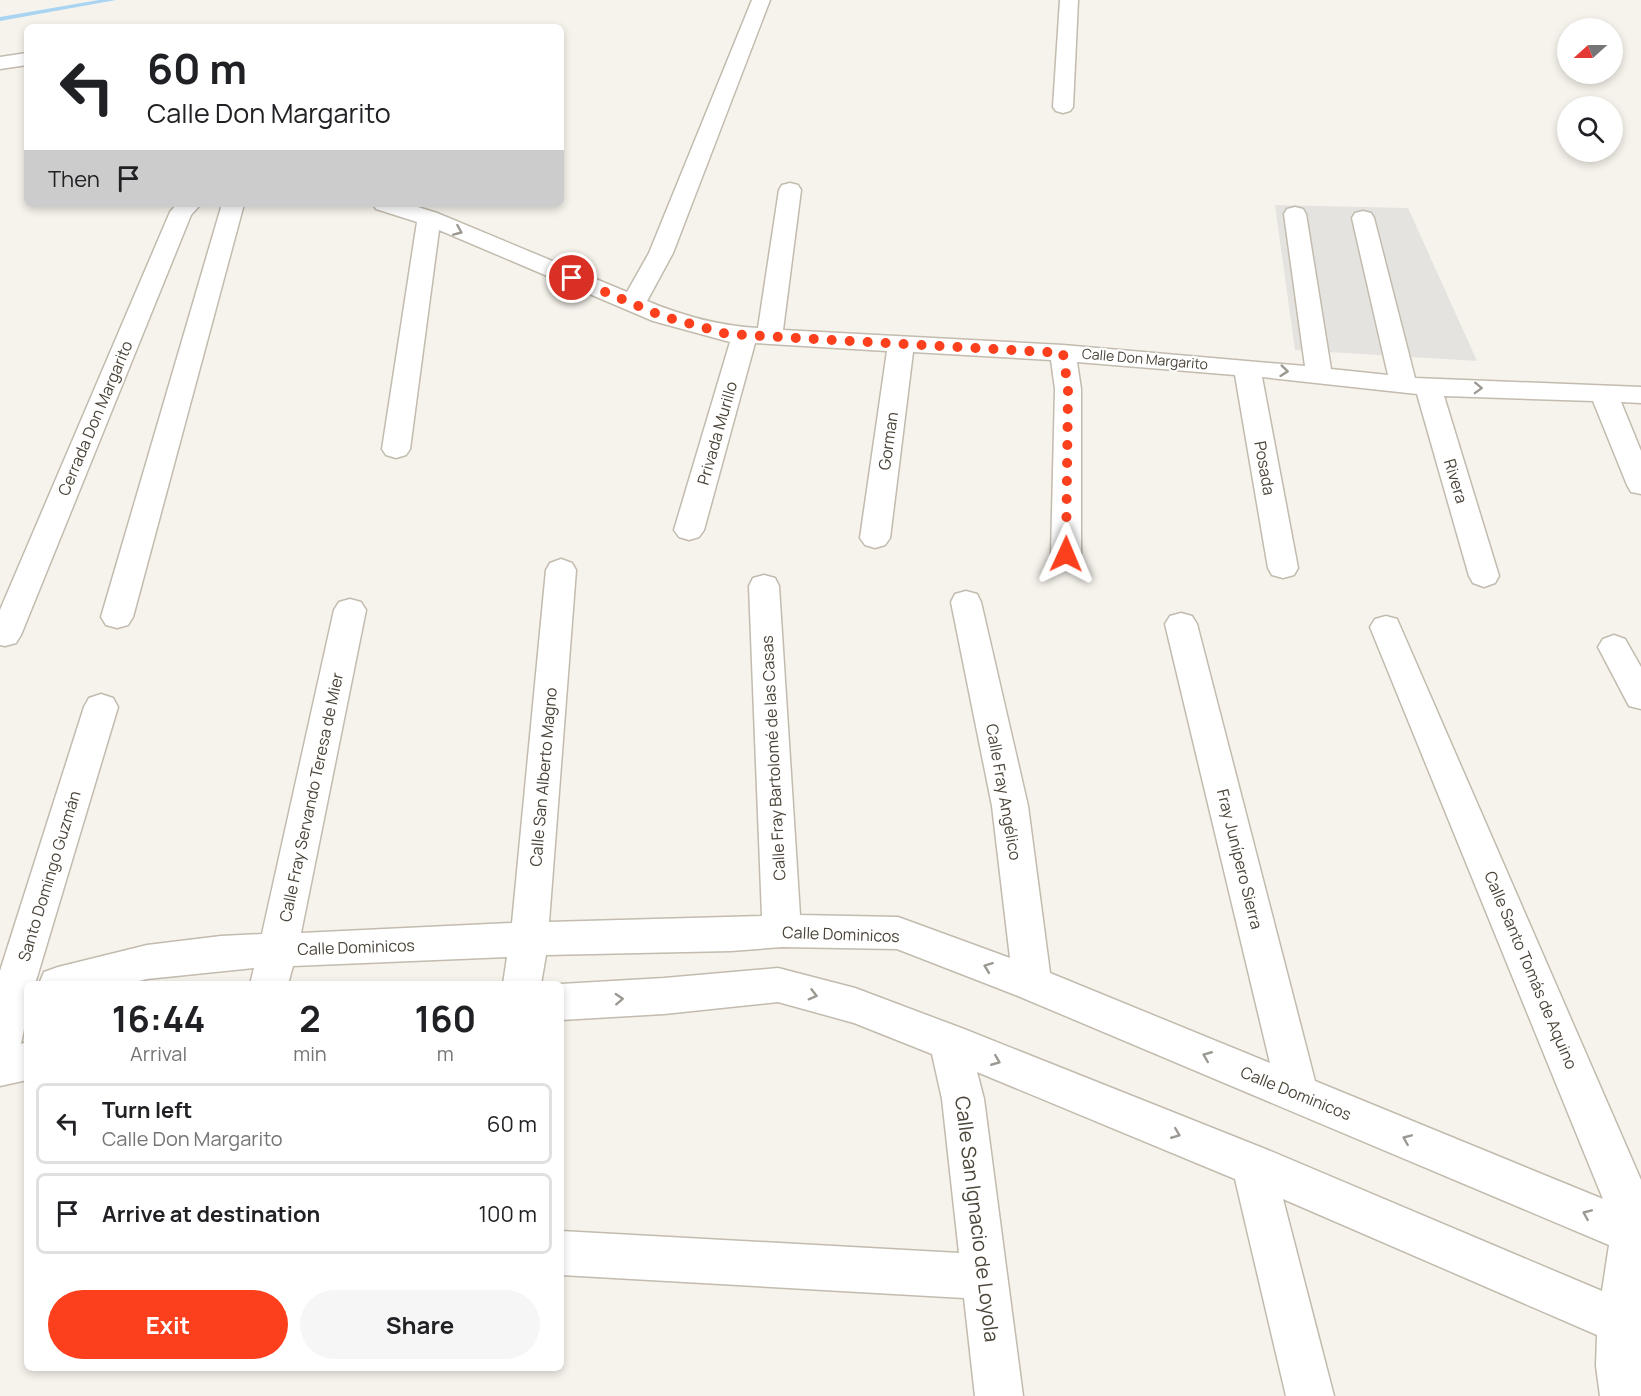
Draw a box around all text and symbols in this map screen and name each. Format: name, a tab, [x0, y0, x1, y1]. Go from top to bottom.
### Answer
north arrow	[1557, 18, 1623, 84]
map controls	[1557, 18, 1623, 162]
text: 60 m	[147, 39, 247, 97]
icon: left	[48, 48, 126, 126]
text: Calle Don Margarito	[147, 94, 391, 131]
button: search	[1557, 96, 1623, 162]
icon: arrive	[112, 162, 145, 195]
text: Then	[48, 164, 100, 194]
one-way arrow	[452, 223, 463, 235]
pin	[546, 252, 597, 303]
icon: arrive	[555, 261, 588, 294]
street label: Cerrada Don Margarito	[52, 337, 138, 499]
street label: Calle Don Margarito	[1081, 344, 1209, 373]
one-way arrow	[1279, 365, 1288, 377]
street label: Privada Murillo	[692, 379, 742, 487]
one-way arrow	[1473, 382, 1482, 395]
street label: Gorman	[873, 411, 903, 471]
street label: Posada	[1249, 439, 1281, 497]
street label: Rivera	[1439, 456, 1473, 506]
position arrow	[1034, 522, 1098, 586]
street label: Calle Fray Bartolomé de las Casas	[756, 635, 790, 881]
street label: Calle Fray Servando Teresa de Mier	[274, 670, 348, 924]
street label: Calle San Alberto Magno	[524, 687, 562, 867]
street label: Calle Fray Angélico	[981, 722, 1027, 862]
street label: Fray Junípero Sierra	[1212, 787, 1268, 931]
street label: Santo Domingo Guzmán	[13, 788, 85, 964]
street label: Calle Santo Tomás de Aquino	[1479, 868, 1583, 1072]
street label: Calle Dominicos	[782, 921, 900, 947]
street label: Calle Dominicos	[297, 934, 415, 960]
one-way arrow	[983, 962, 994, 974]
one-way arrow	[807, 987, 817, 1000]
one-way arrow	[615, 992, 624, 1005]
text: 16:44	[112, 994, 206, 1043]
text: 2	[299, 994, 321, 1043]
text: 160	[414, 994, 476, 1043]
text: Arrival	[130, 1040, 187, 1067]
text: min	[293, 1040, 327, 1067]
text: m	[437, 1040, 454, 1067]
one-way arrow	[1203, 1051, 1214, 1063]
one-way arrow	[989, 1054, 1000, 1066]
street label: Calle Dominicos	[1237, 1061, 1355, 1125]
street label: Calle San Ignacio de Loyola	[949, 1094, 1006, 1343]
text: Turn left	[102, 1095, 192, 1125]
icon: left	[51, 1107, 84, 1140]
text: 60 m	[487, 1109, 537, 1139]
text: Calle Don Margarito	[102, 1125, 283, 1152]
one-way arrow	[1170, 1127, 1181, 1139]
one-way arrow	[1402, 1134, 1413, 1146]
icon: arrive	[51, 1197, 84, 1230]
text: Arrive at destination	[102, 1199, 320, 1229]
text: 100 m	[479, 1199, 537, 1229]
one-way arrow	[1582, 1209, 1593, 1221]
button: Exit	[48, 1290, 288, 1359]
button: Share	[300, 1290, 540, 1359]

